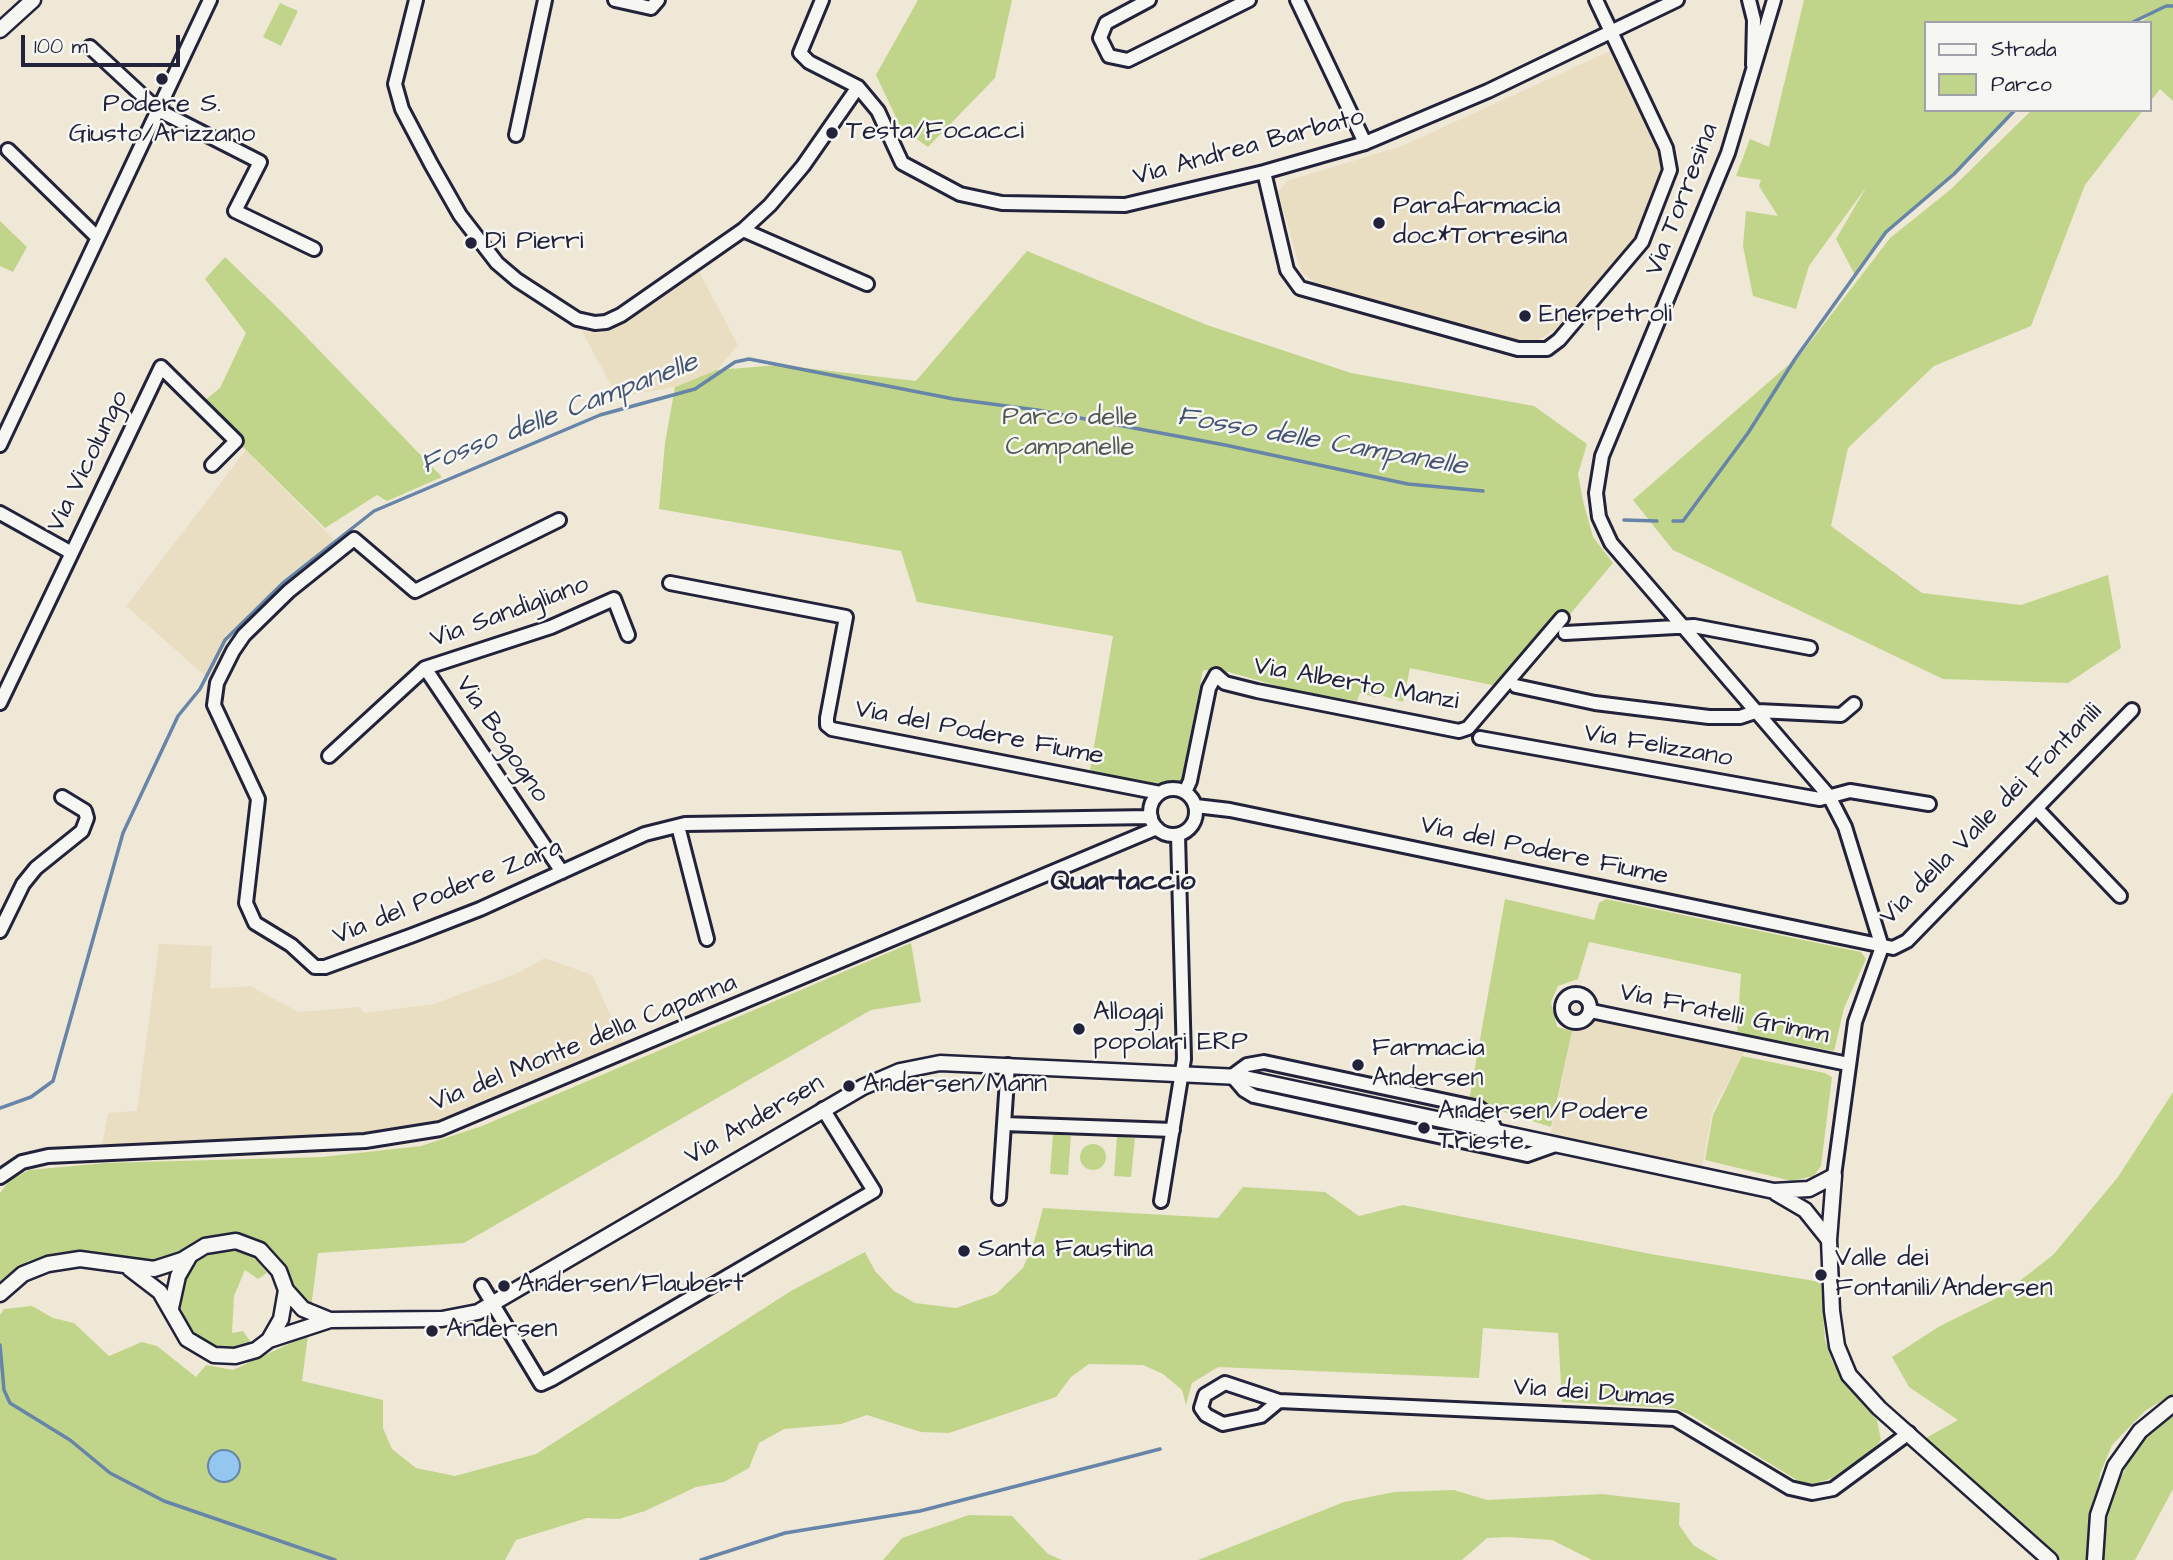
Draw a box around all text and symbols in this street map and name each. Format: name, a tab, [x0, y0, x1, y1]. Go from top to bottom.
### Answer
scale bar	[24, 21, 184, 65]
legend	[1924, 21, 2152, 112]
text: 100 m	[34, 32, 88, 61]
text: Strada	[1991, 35, 2057, 64]
text: Parco	[1991, 70, 2052, 99]
marker: Podere S. Giusto/Arizzano	[154, 71, 170, 87]
place label: Podere S. Giusto/Arizzano	[69, 90, 255, 152]
street label: Via Andrea Barbato	[1130, 102, 1368, 194]
place label: Testa/Focacci	[846, 117, 1024, 149]
street label: Via Torresina	[1640, 119, 1726, 281]
marker: Testa/Focacci	[824, 125, 840, 141]
place label: Parafarmacia doc*Torresina	[1393, 192, 1567, 254]
marker: Parafarmacia doc*Torresina	[1371, 215, 1387, 231]
place label: Di Pierri	[485, 227, 583, 259]
marker: Di Pierri	[463, 235, 479, 251]
place label: Enerpetroli	[1539, 300, 1672, 332]
marker: Enerpetroli	[1517, 308, 1533, 324]
water label: Fosso delle Campanelle	[417, 347, 703, 483]
street label: Via Vicolungo	[41, 386, 137, 538]
water label: Fosso delle Campanelle	[1174, 401, 1470, 485]
park label: Parco delle Campanelle	[1002, 403, 1138, 464]
street label: Via Sandigliano	[427, 570, 593, 656]
street label: Via Alberto Manzi	[1251, 652, 1461, 718]
street label: Via Bogogno	[447, 671, 555, 809]
street label: Via del Podere Fiume	[852, 695, 1106, 773]
street label: Via della Valle dei Fontanili	[1874, 697, 2110, 933]
street label: Via Felizzano	[1581, 719, 1735, 775]
street label: Via del Podere Fiume	[1417, 810, 1671, 894]
street label: Via del Podere Zara	[329, 833, 567, 953]
district label: Quartaccio	[1051, 866, 1195, 900]
street label: Via del Monte della Capanna	[426, 968, 742, 1120]
street label: Via Fratelli Grimm	[1616, 978, 1832, 1052]
place label: Alloggi popolari ERP	[1093, 998, 1248, 1060]
marker: Alloggi popolari ERP	[1071, 1021, 1087, 1037]
place label: Farmacia Andersen	[1372, 1034, 1485, 1096]
marker: Farmacia Andersen	[1350, 1057, 1366, 1073]
street label: Via Andersen	[680, 1069, 830, 1173]
place label: Andersen/Mann	[863, 1070, 1047, 1102]
marker: Andersen/Mann	[841, 1078, 857, 1094]
place label: Andersen/Podere Trieste	[1438, 1097, 1648, 1158]
marker: Andersen/Podere Trieste	[1416, 1120, 1432, 1136]
place label: Santa Faustina	[978, 1235, 1153, 1267]
marker: Santa Faustina	[956, 1243, 972, 1259]
place label: Valle dei Fontanili/Andersen	[1835, 1244, 2053, 1306]
marker: Valle dei Fontanili/Andersen	[1813, 1267, 1829, 1283]
place label: Andersen/Flaubert	[518, 1270, 743, 1302]
marker: Andersen/Flaubert	[496, 1278, 512, 1294]
place label: Andersen	[446, 1315, 558, 1347]
marker: Andersen	[424, 1323, 440, 1339]
street label: Via dei Dumas	[1512, 1373, 1676, 1415]

